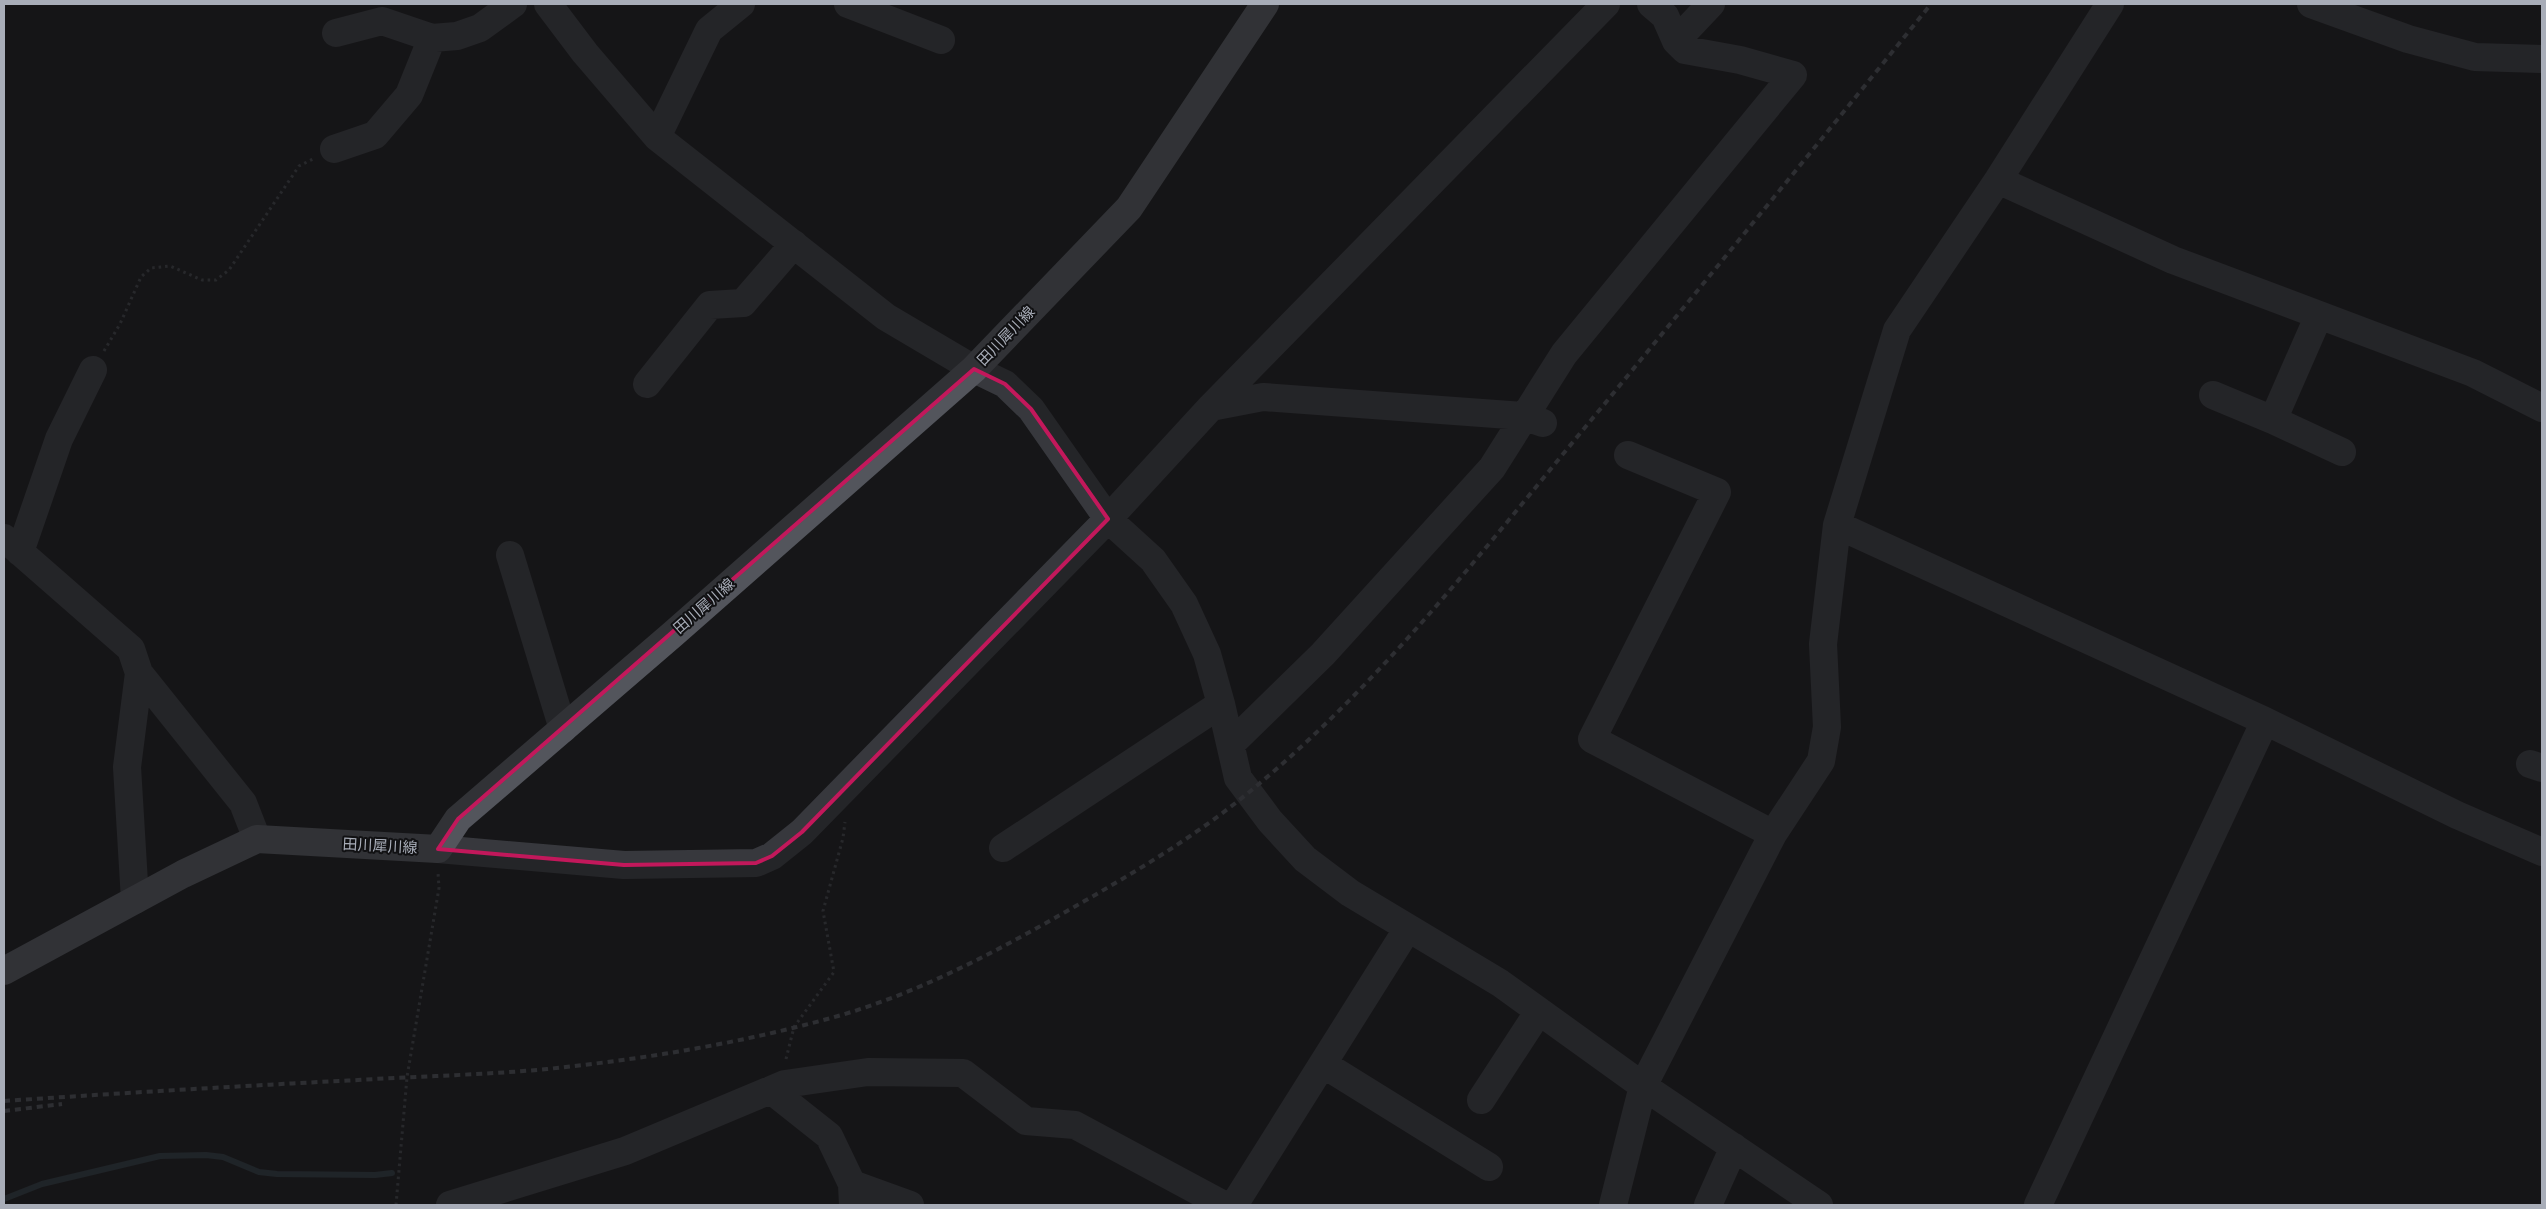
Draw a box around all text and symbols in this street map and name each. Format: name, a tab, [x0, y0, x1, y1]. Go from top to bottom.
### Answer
street label: 田川犀川線	[973, 302, 1039, 370]
street label: 田川犀川線	[669, 574, 739, 638]
street label: 田川犀川線	[342, 834, 418, 858]

